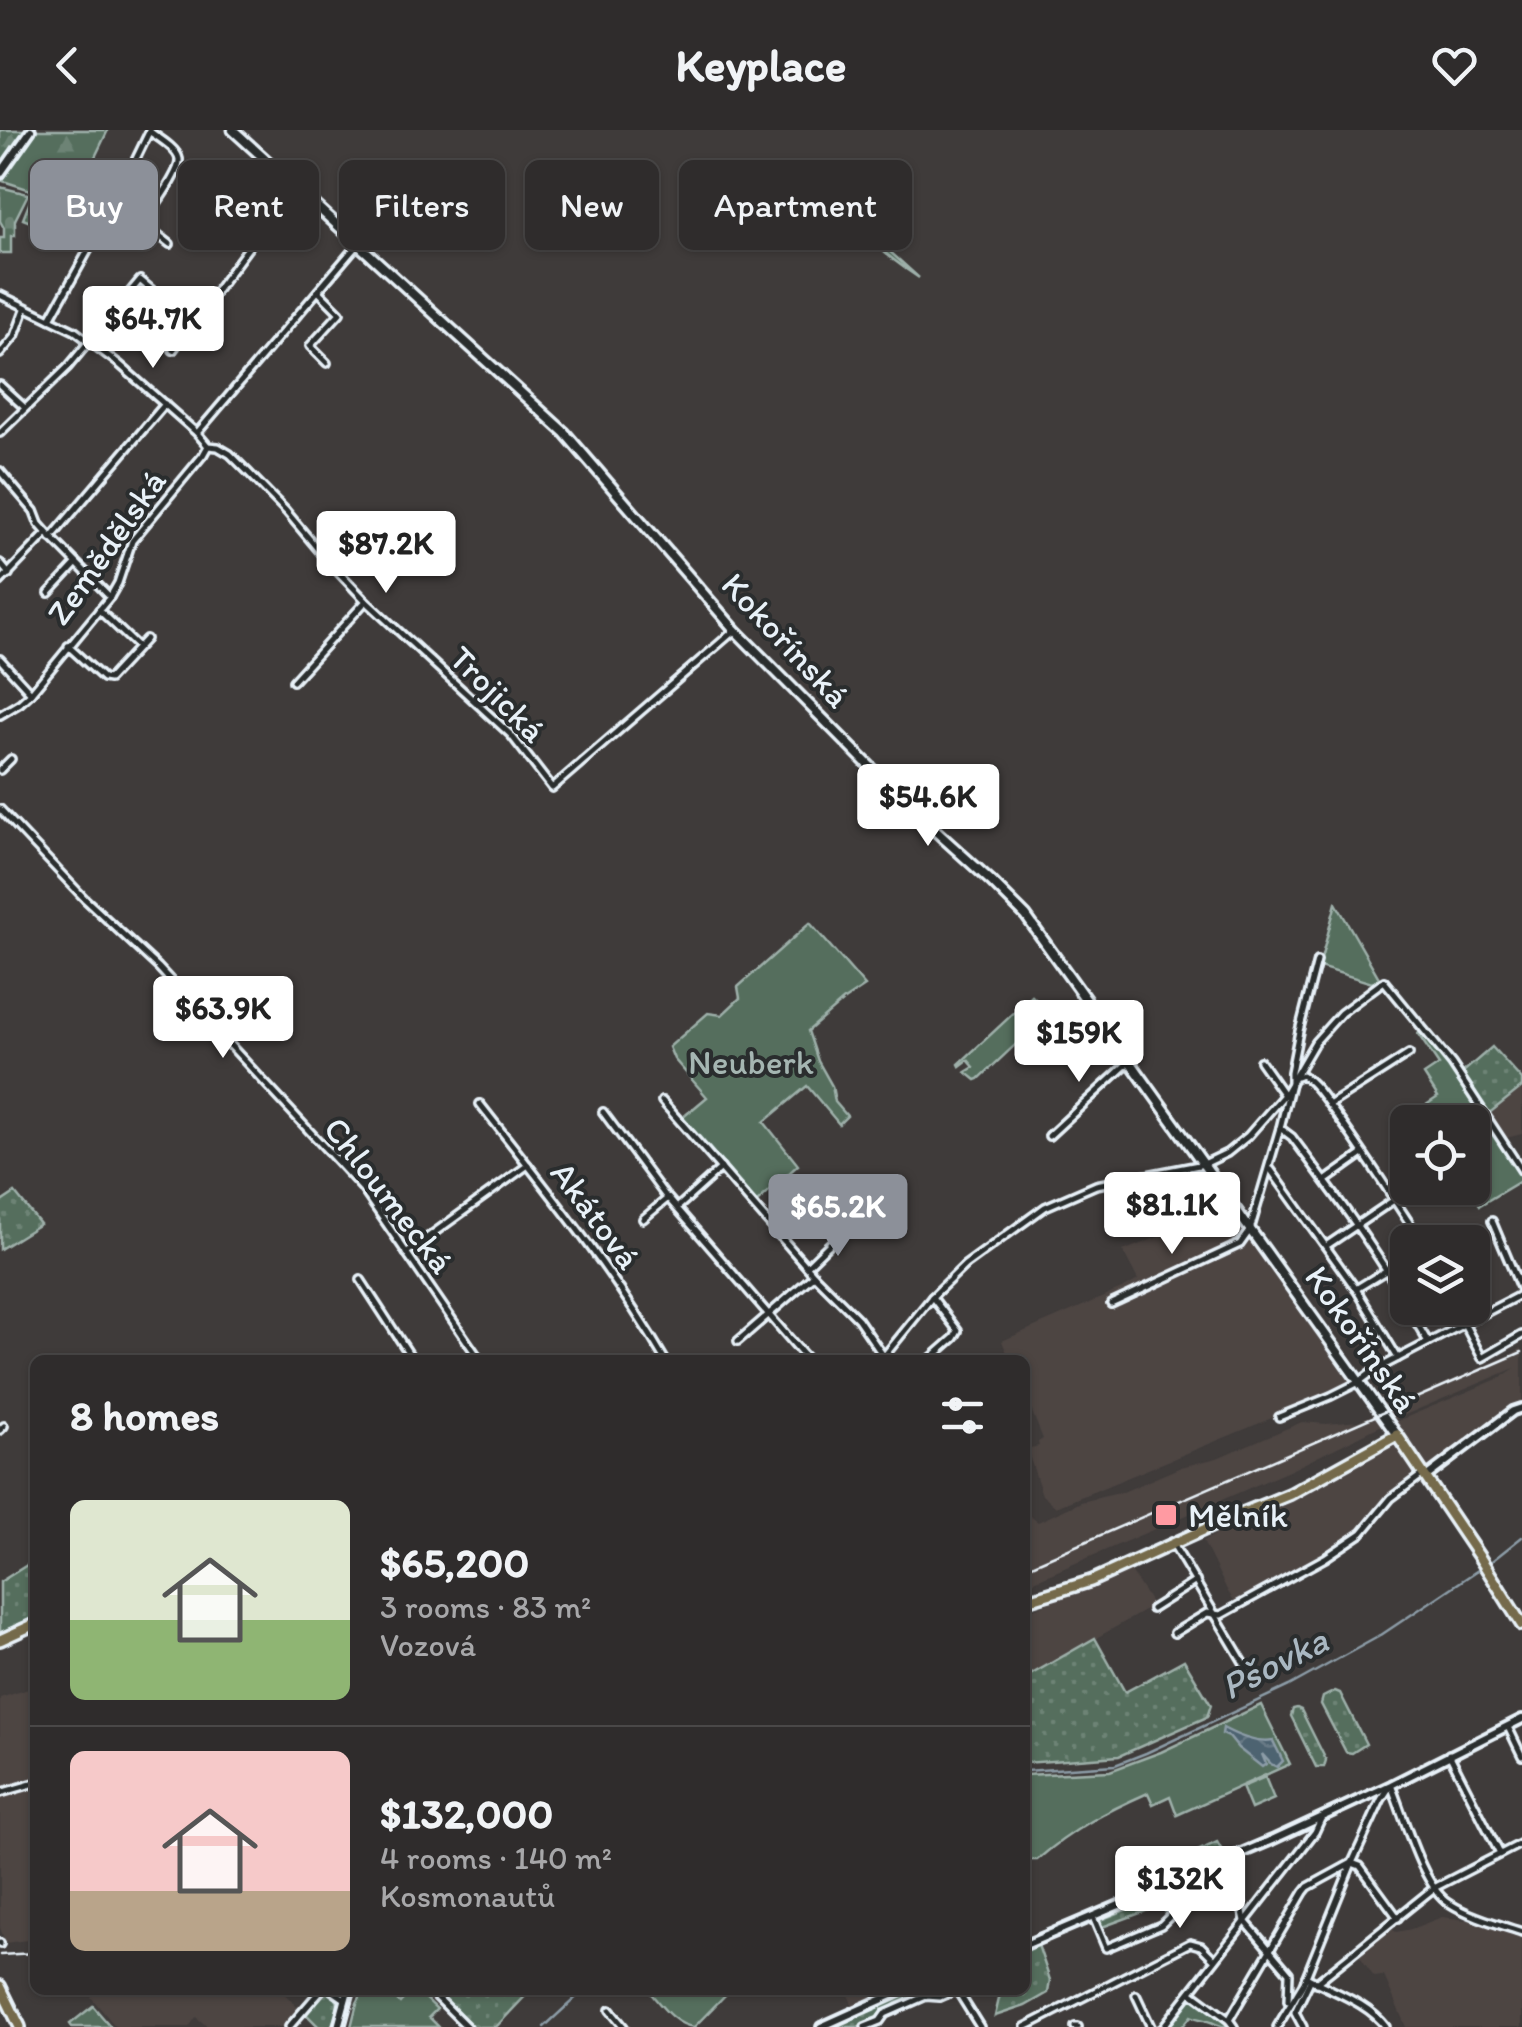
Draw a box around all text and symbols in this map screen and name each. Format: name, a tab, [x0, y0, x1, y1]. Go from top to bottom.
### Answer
icon: back	[40, 38, 95, 93]
text: Keyplace	[676, 38, 846, 92]
icon: heart	[1427, 38, 1482, 93]
chip: Buy	[30, 160, 158, 250]
chip: Rent	[178, 160, 319, 250]
chip: Filters	[339, 160, 505, 250]
chip: New	[525, 160, 659, 250]
chip: Apartment	[679, 160, 912, 250]
pin: $64.7K	[72, 286, 234, 371]
text: $64.7K	[105, 299, 201, 337]
street label: Zemědělská	[37, 461, 175, 633]
pin: $87.2K	[305, 511, 467, 596]
text: $87.2K	[339, 524, 433, 562]
street label: Kokořínská	[713, 564, 859, 716]
street label: Trojická	[441, 637, 555, 751]
pin: $54.6K	[847, 764, 1009, 849]
text: $54.6K	[879, 777, 977, 815]
pin: $63.9K	[142, 976, 304, 1061]
text: $63.9K	[175, 989, 271, 1027]
pin: $159K	[1009, 1000, 1149, 1085]
text: $159K	[1036, 1013, 1122, 1051]
park label: Neuberk	[688, 1041, 814, 1083]
map controls	[1390, 1105, 1490, 1325]
button: locate	[1390, 1105, 1490, 1205]
street label: Chloumecká	[315, 1108, 463, 1282]
street label: Akátová	[542, 1153, 650, 1277]
pin: $81.1K	[1091, 1172, 1253, 1257]
pin: $65.2K	[757, 1174, 919, 1259]
text: $81.1K	[1126, 1185, 1218, 1223]
text: $65.2K	[790, 1187, 886, 1225]
button: layers	[1390, 1225, 1490, 1325]
street label: Kokořínská	[1296, 1258, 1428, 1420]
icon: filters	[935, 1388, 990, 1443]
text: 8 homes	[70, 1390, 219, 1441]
place label: Mělník	[1188, 1494, 1288, 1536]
marker: Mělník	[1153, 1502, 1179, 1528]
text: $65,200	[380, 1537, 529, 1588]
icon: home	[150, 1540, 270, 1660]
text: 3 rooms · 83 m²	[380, 1588, 591, 1626]
water label: Pšovka	[1213, 1616, 1336, 1709]
text: Vozová	[380, 1626, 476, 1664]
text: $132,000	[380, 1788, 553, 1839]
icon: home	[150, 1791, 270, 1911]
text: 4 rooms · 140 m²	[380, 1839, 612, 1877]
pin: $132K	[1110, 1846, 1250, 1931]
text: $132K	[1137, 1859, 1223, 1897]
text: Kosmonautů	[380, 1877, 555, 1915]

